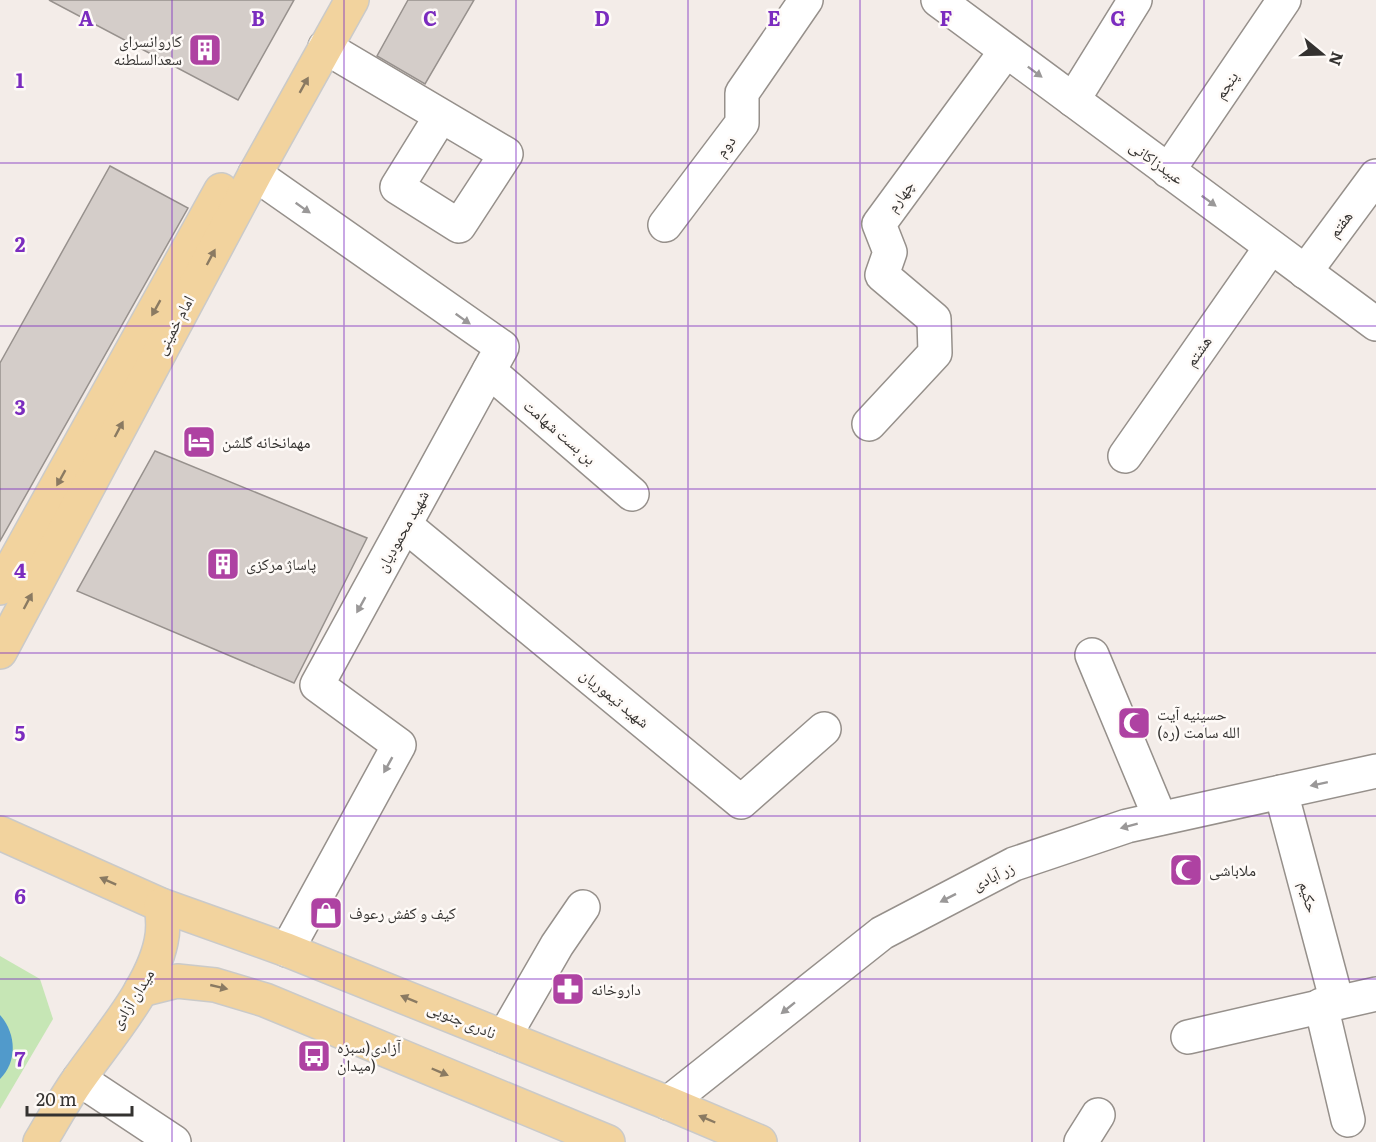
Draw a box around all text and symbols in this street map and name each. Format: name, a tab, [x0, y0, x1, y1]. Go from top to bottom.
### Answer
text: A	[78, 2, 94, 32]
text: B	[251, 2, 265, 32]
text: C	[423, 2, 437, 32]
text: D	[594, 2, 610, 32]
text: E	[767, 2, 781, 32]
text: F	[940, 2, 953, 32]
text: G	[1110, 2, 1126, 32]
north arrow	[1292, 24, 1352, 84]
place label: کاروانسرای سعدالسلطنه	[114, 28, 182, 70]
building icon: کاروانسرای سعدالسلطنه	[187, 32, 223, 68]
text: N	[1324, 49, 1351, 69]
text: 1	[16, 64, 24, 94]
street label: پنجم	[1207, 65, 1243, 103]
one-way arrow	[1028, 66, 1043, 78]
one-way arrow	[299, 77, 309, 94]
street label: دوم	[708, 129, 740, 161]
street label: عبیدزاکانی	[1125, 133, 1190, 189]
street label: چهارم	[879, 174, 919, 216]
one-way arrow	[1201, 195, 1217, 207]
one-way arrow	[295, 202, 311, 214]
street label: هفتم	[1321, 205, 1357, 242]
text: 2	[15, 228, 26, 258]
one-way arrow	[206, 248, 216, 265]
street label: امام خمینی	[147, 290, 199, 359]
one-way arrow	[151, 300, 161, 317]
one-way arrow	[455, 313, 471, 324]
street label: هشتم	[1178, 330, 1216, 371]
text: 3	[14, 391, 26, 421]
street label: بن بست شهامت	[519, 393, 602, 470]
one-way arrow	[114, 420, 124, 437]
hotel icon: مهمانخانه گلشن	[181, 424, 217, 460]
place label: مهمانخانه گلشن	[222, 429, 311, 453]
one-way arrow	[56, 470, 66, 487]
street label: شهید محمودیان	[369, 485, 434, 576]
building icon: پاساژ مرکزی	[205, 546, 241, 582]
place label: پاساژ مرکزی	[246, 551, 317, 575]
text: 4	[14, 554, 26, 584]
one-way arrow	[23, 592, 32, 609]
one-way arrow	[356, 597, 366, 614]
street label: شهید تیموریان	[576, 662, 656, 733]
place label: حسینیه آیت الله سامت (ره)	[1157, 701, 1240, 743]
mosque icon: حسینیه آیت الله سامت (ره)	[1116, 705, 1152, 741]
text: 5	[15, 717, 26, 747]
one-way arrow	[383, 757, 394, 773]
one-way arrow	[1310, 779, 1328, 789]
one-way arrow	[1119, 822, 1137, 831]
mosque icon: ملاباشی	[1168, 852, 1204, 888]
street label: زر آبادی	[967, 855, 1018, 896]
place label: ملاباشی	[1209, 857, 1256, 881]
one-way arrow	[98, 876, 116, 886]
street label: حکیم	[1294, 878, 1326, 915]
text: 6	[14, 880, 26, 910]
one-way arrow	[939, 893, 957, 903]
shop icon: کیف و کفش رعوف	[308, 895, 344, 931]
place label: کیف و کفش رعوف	[349, 900, 456, 924]
street label: میدان آزادی	[103, 964, 159, 1033]
pharmacy icon: داروخانه	[550, 971, 586, 1007]
place label: داروخانه	[591, 976, 641, 1000]
one-way arrow	[210, 982, 228, 992]
one-way arrow	[400, 994, 418, 1003]
street label: نادری جنوبی	[424, 994, 500, 1044]
one-way arrow	[780, 1001, 796, 1014]
place label: آزادی(سبزه میدان)	[337, 1034, 402, 1076]
bus stop icon: آزادی(سبزه میدان)	[296, 1038, 332, 1074]
text: 7	[15, 1043, 26, 1073]
one-way arrow	[431, 1067, 449, 1077]
scale bar	[27, 1079, 132, 1117]
text: 20 m	[36, 1085, 77, 1112]
one-way arrow	[697, 1114, 715, 1124]

